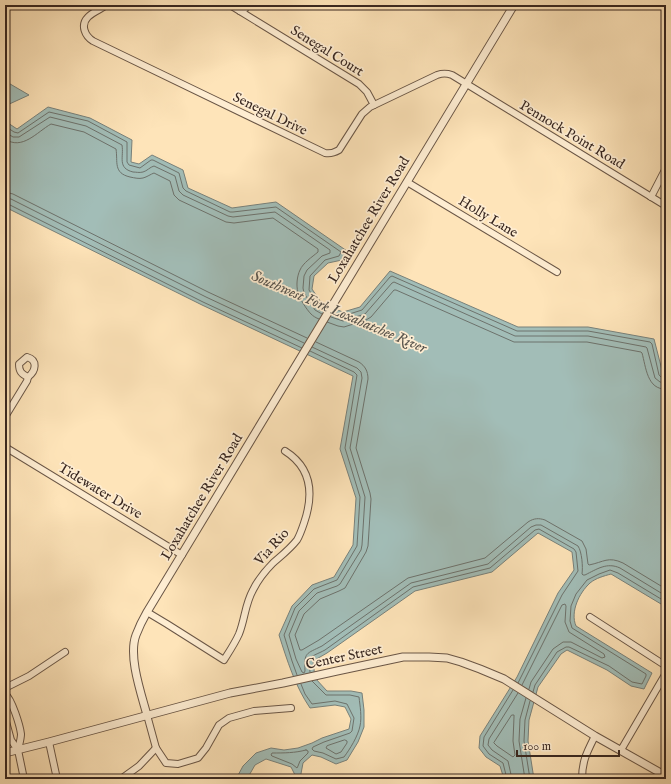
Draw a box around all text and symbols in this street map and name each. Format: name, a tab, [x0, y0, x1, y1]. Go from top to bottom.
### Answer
street label: Senegal Court	[287, 21, 367, 81]
street label: Senegal Drive	[230, 88, 311, 140]
street label: Pennock Point Road	[516, 97, 628, 174]
street label: Loxahatchee River Road	[324, 153, 414, 287]
street label: Holly Lane	[455, 192, 522, 242]
water label: Southwest Fork Loxahatchee River	[248, 266, 430, 358]
street label: Loxahatchee River Road	[157, 430, 247, 564]
street label: Tidewater Drive	[55, 459, 146, 523]
street label: Via Rio	[250, 524, 294, 570]
street label: Center Street	[304, 640, 384, 674]
scale bar	[517, 732, 619, 758]
text: 100 m	[523, 739, 551, 754]

